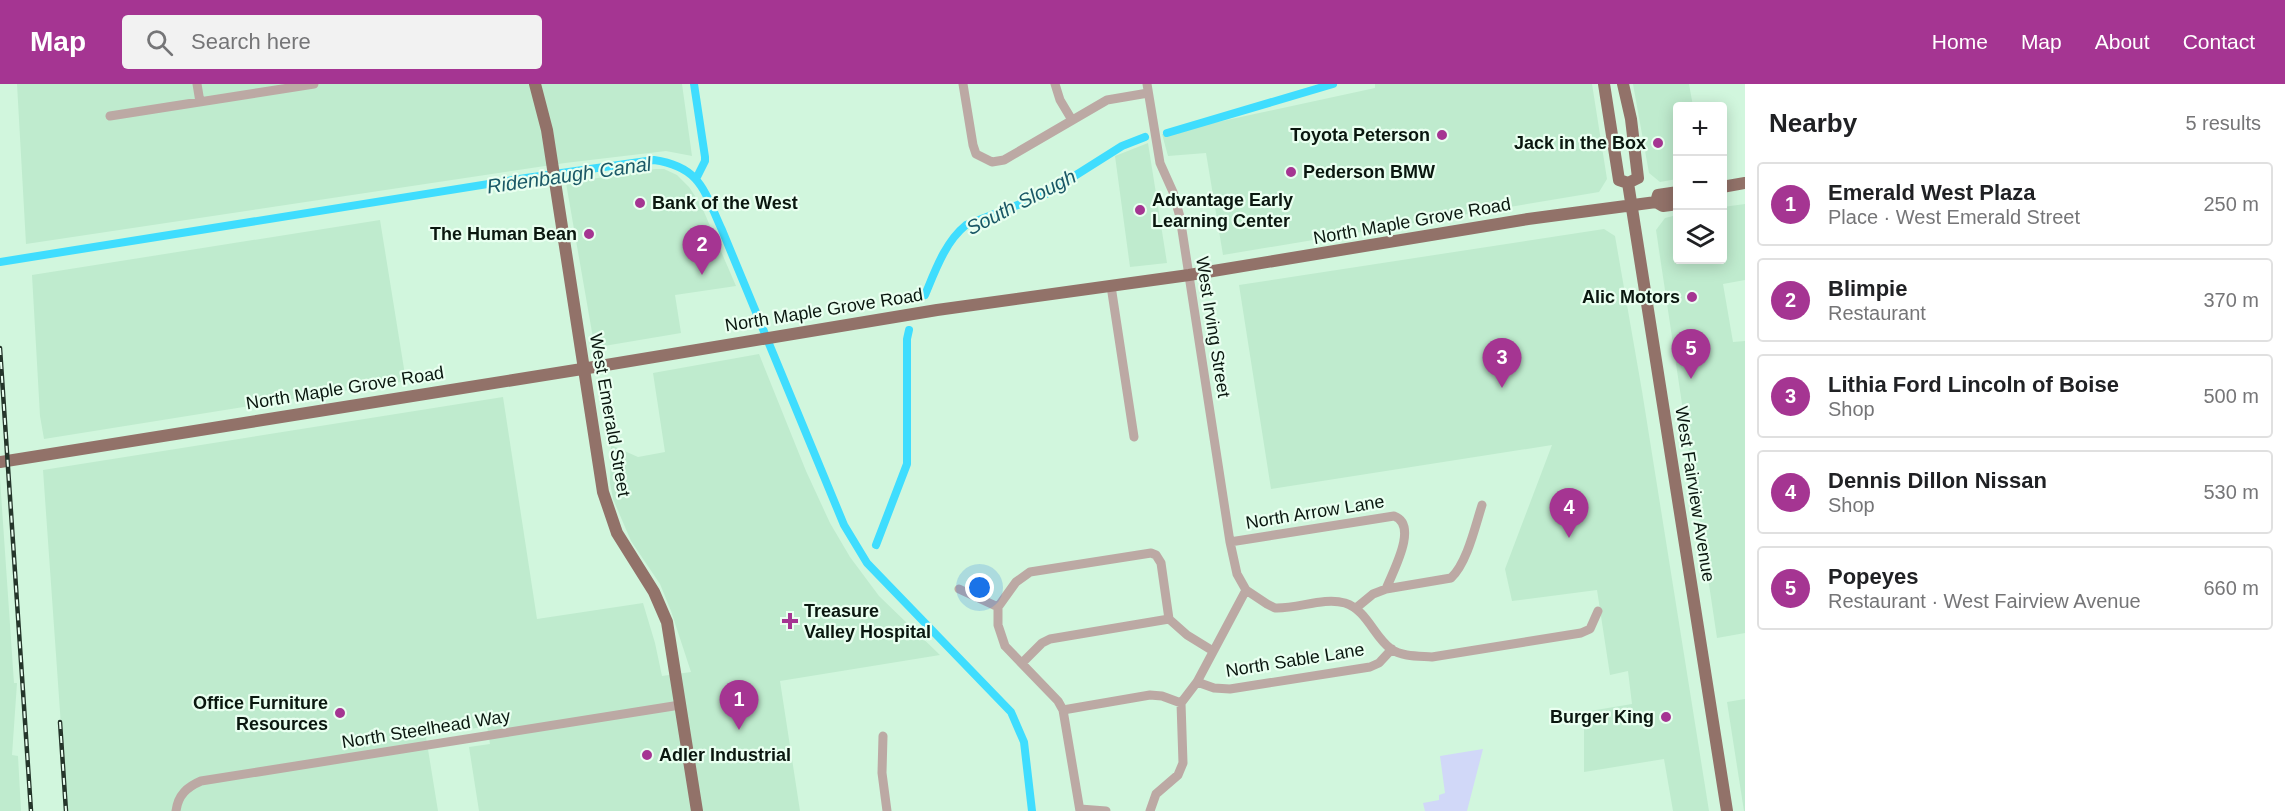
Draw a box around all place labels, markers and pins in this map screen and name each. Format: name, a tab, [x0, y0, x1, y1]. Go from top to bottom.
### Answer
place label: Toyota Peterson	[1290, 125, 1430, 145]
marker: Toyota Peterson	[1435, 128, 1449, 142]
place label: Jack in the Box	[1514, 133, 1646, 153]
marker: Jack in the Box	[1651, 136, 1665, 150]
place label: Pederson BMW	[1303, 162, 1435, 182]
marker: Pederson BMW	[1284, 165, 1298, 179]
place label: Advantage Early Learning Center	[1152, 190, 1293, 231]
place label: Bank of the West	[652, 193, 798, 213]
marker: Bank of the West	[633, 196, 647, 210]
marker: Advantage Early Learning Center	[1133, 203, 1147, 217]
place label: The Human Bean	[430, 224, 577, 244]
pin: 2	[682, 226, 722, 275]
marker: The Human Bean	[582, 227, 596, 241]
place label: Alic Motors	[1582, 287, 1680, 307]
marker: Alic Motors	[1685, 290, 1699, 304]
pin: 5	[1672, 330, 1710, 379]
pin: 3	[1482, 338, 1522, 388]
pin: 4	[1550, 488, 1588, 538]
place label: Treasure Valley Hospital	[804, 601, 931, 642]
marker: Treasure Valley Hospital	[781, 612, 799, 630]
pin: 1	[720, 680, 758, 730]
place label: Office Furniture Resources	[193, 693, 328, 734]
marker: Office Furniture Resources	[333, 706, 347, 720]
place label: Burger King	[1550, 707, 1654, 727]
marker: Burger King	[1659, 710, 1673, 724]
place label: Adler Industrial	[659, 745, 791, 765]
marker: Adler Industrial	[640, 748, 654, 762]

